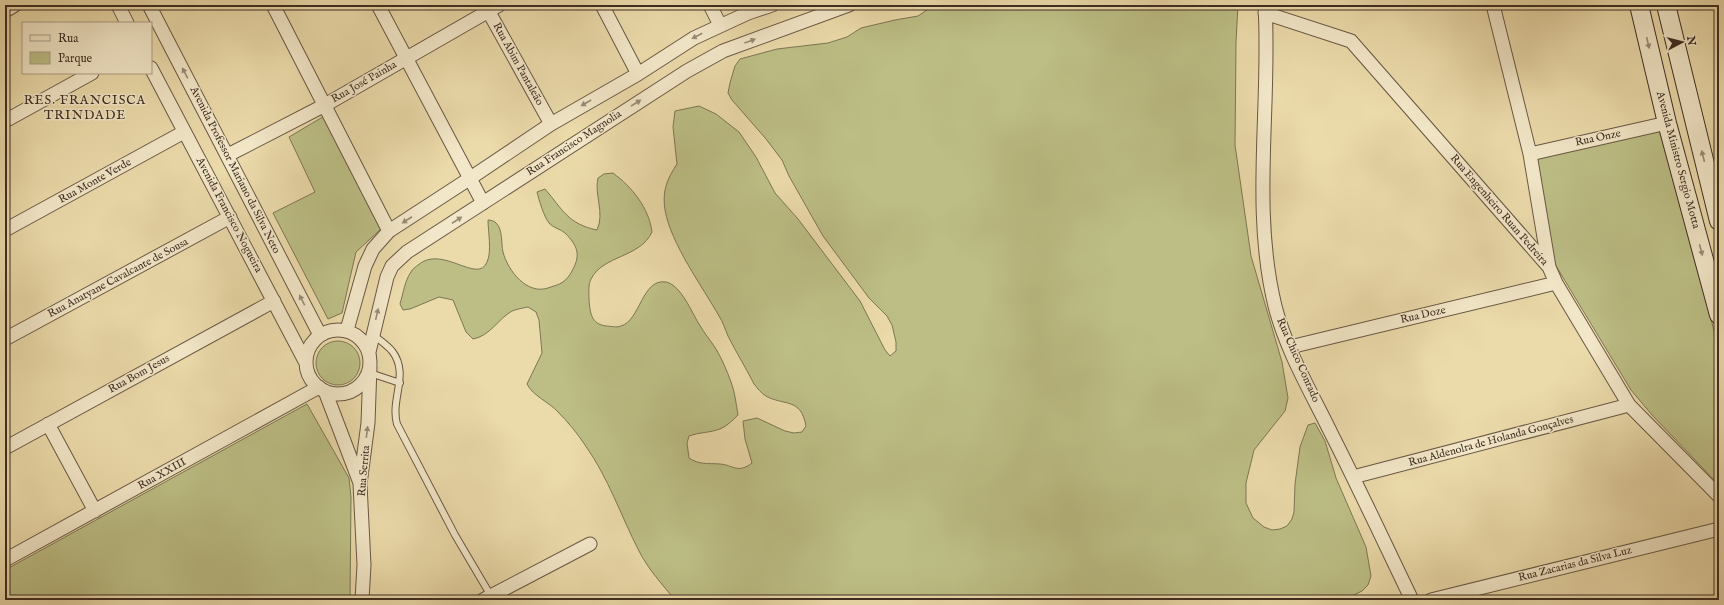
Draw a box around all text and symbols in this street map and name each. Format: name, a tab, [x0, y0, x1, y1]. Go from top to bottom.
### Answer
street label: Rua Abim Pantaleão	[489, 20, 547, 108]
legend	[22, 22, 152, 74]
north arrow	[1662, 22, 1702, 62]
text: Rua	[58, 31, 79, 46]
one-way arrow	[692, 33, 703, 39]
text: N	[1683, 34, 1699, 47]
one-way arrow	[744, 37, 756, 43]
one-way arrow	[1646, 37, 1652, 49]
text: Parque	[58, 51, 93, 67]
street label: Rua José Painha	[329, 58, 399, 106]
one-way arrow	[182, 67, 188, 79]
street label: Avenida Professor Mariano da Silva Neto	[186, 83, 283, 256]
street label: Avenida Ministro Sergio Motta	[1653, 89, 1703, 230]
district label: RES. FRANCISCA TRINDADE	[24, 92, 147, 124]
one-way arrow	[631, 99, 641, 107]
one-way arrow	[580, 100, 592, 107]
street label: Rua Francisco Magnolia	[524, 107, 624, 179]
street label: Rua Onze	[1574, 126, 1622, 150]
one-way arrow	[1700, 150, 1706, 162]
street label: Rua Engenheiro Ruan Pedreira	[1447, 152, 1551, 269]
street label: Avenida Francisco Nogueira	[192, 154, 265, 275]
street label: Rua Monte Verde	[56, 155, 134, 207]
one-way arrow	[401, 216, 413, 223]
one-way arrow	[452, 216, 462, 224]
street label: Rua Anatyane Cavalcante de Sousa	[45, 235, 191, 321]
one-way arrow	[1699, 244, 1705, 256]
one-way arrow	[299, 295, 305, 306]
street label: Rua Doze	[1399, 303, 1447, 327]
one-way arrow	[375, 308, 381, 320]
street label: Rua Chico Conrado	[1273, 316, 1323, 404]
street label: Rua Bom Jesus	[106, 351, 172, 397]
street label: Rua Aldenolra de Holanda Gonçalves	[1407, 412, 1575, 470]
one-way arrow	[364, 426, 370, 438]
street label: Rua Serrita	[355, 445, 373, 497]
street label: Rua XXIII	[135, 455, 189, 493]
street label: Rua Zacarias da Silva Luz	[1517, 543, 1633, 585]

